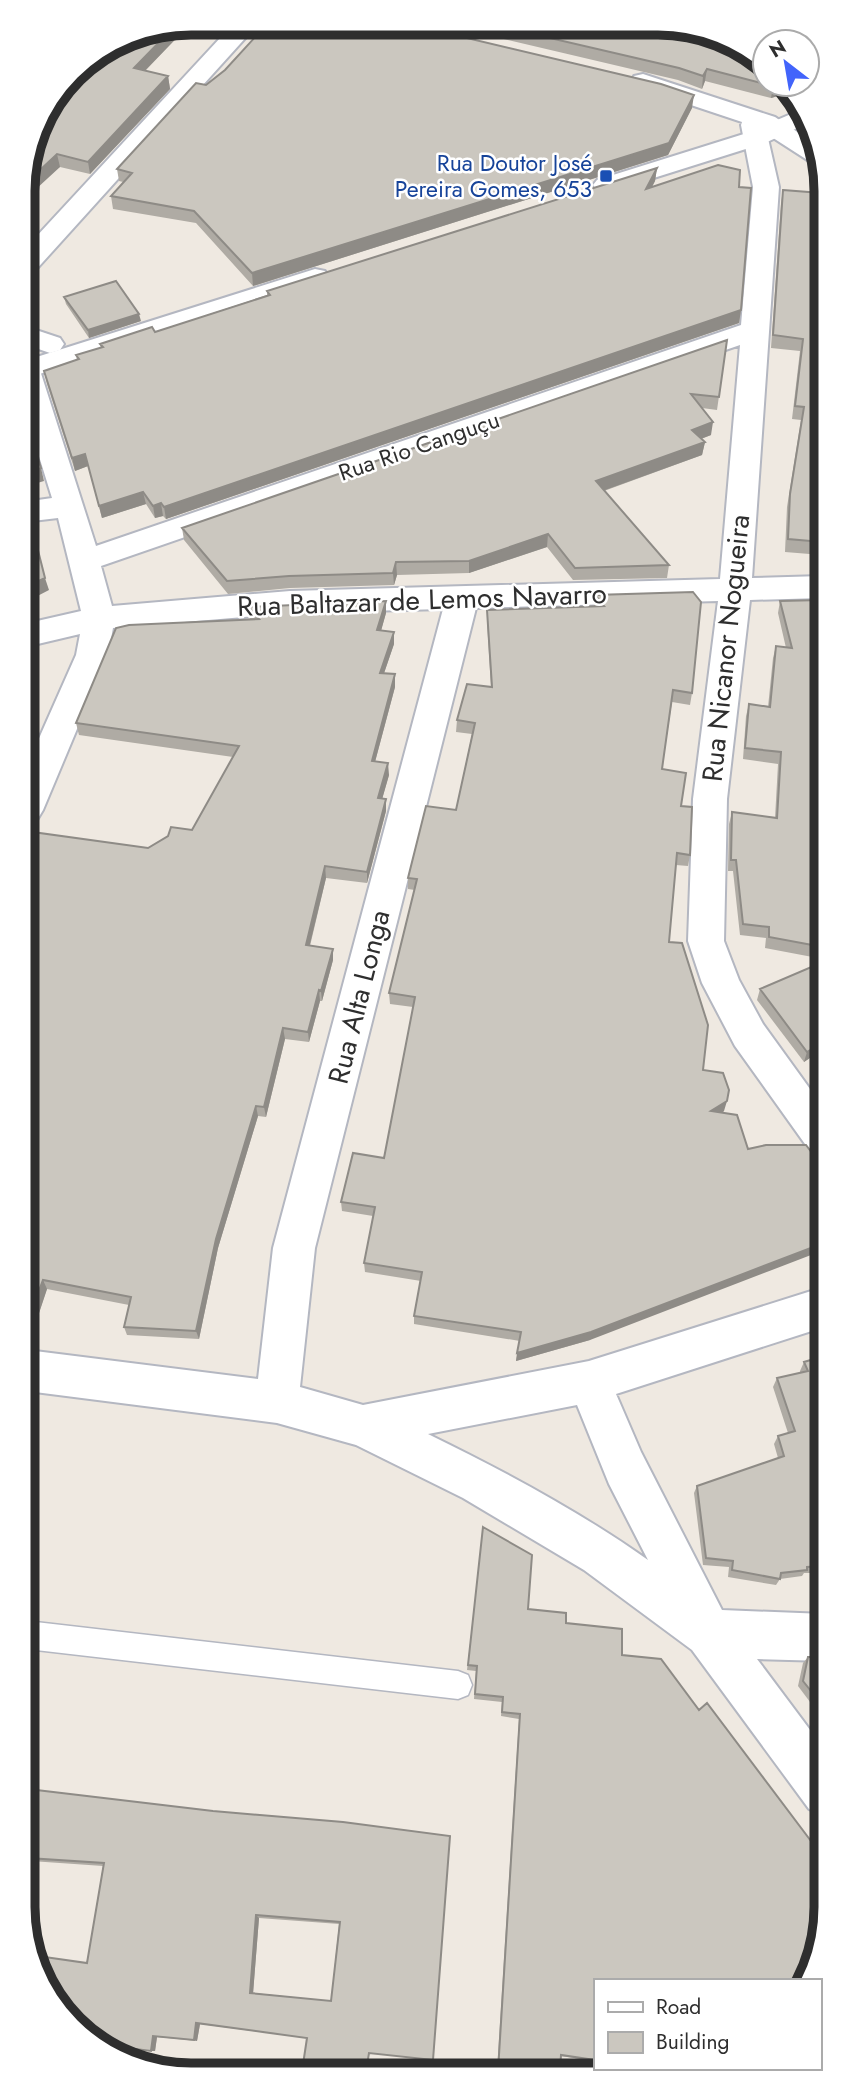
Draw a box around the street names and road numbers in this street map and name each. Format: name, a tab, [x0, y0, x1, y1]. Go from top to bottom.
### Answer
street label: Rua Rio Canguçu	[334, 403, 504, 489]
street label: Rua Nicanor Nogueira	[692, 512, 760, 784]
street label: Rua Baltazar de Lemos Navarro	[236, 573, 608, 627]
street label: Rua Alta Longa	[318, 906, 400, 1088]

